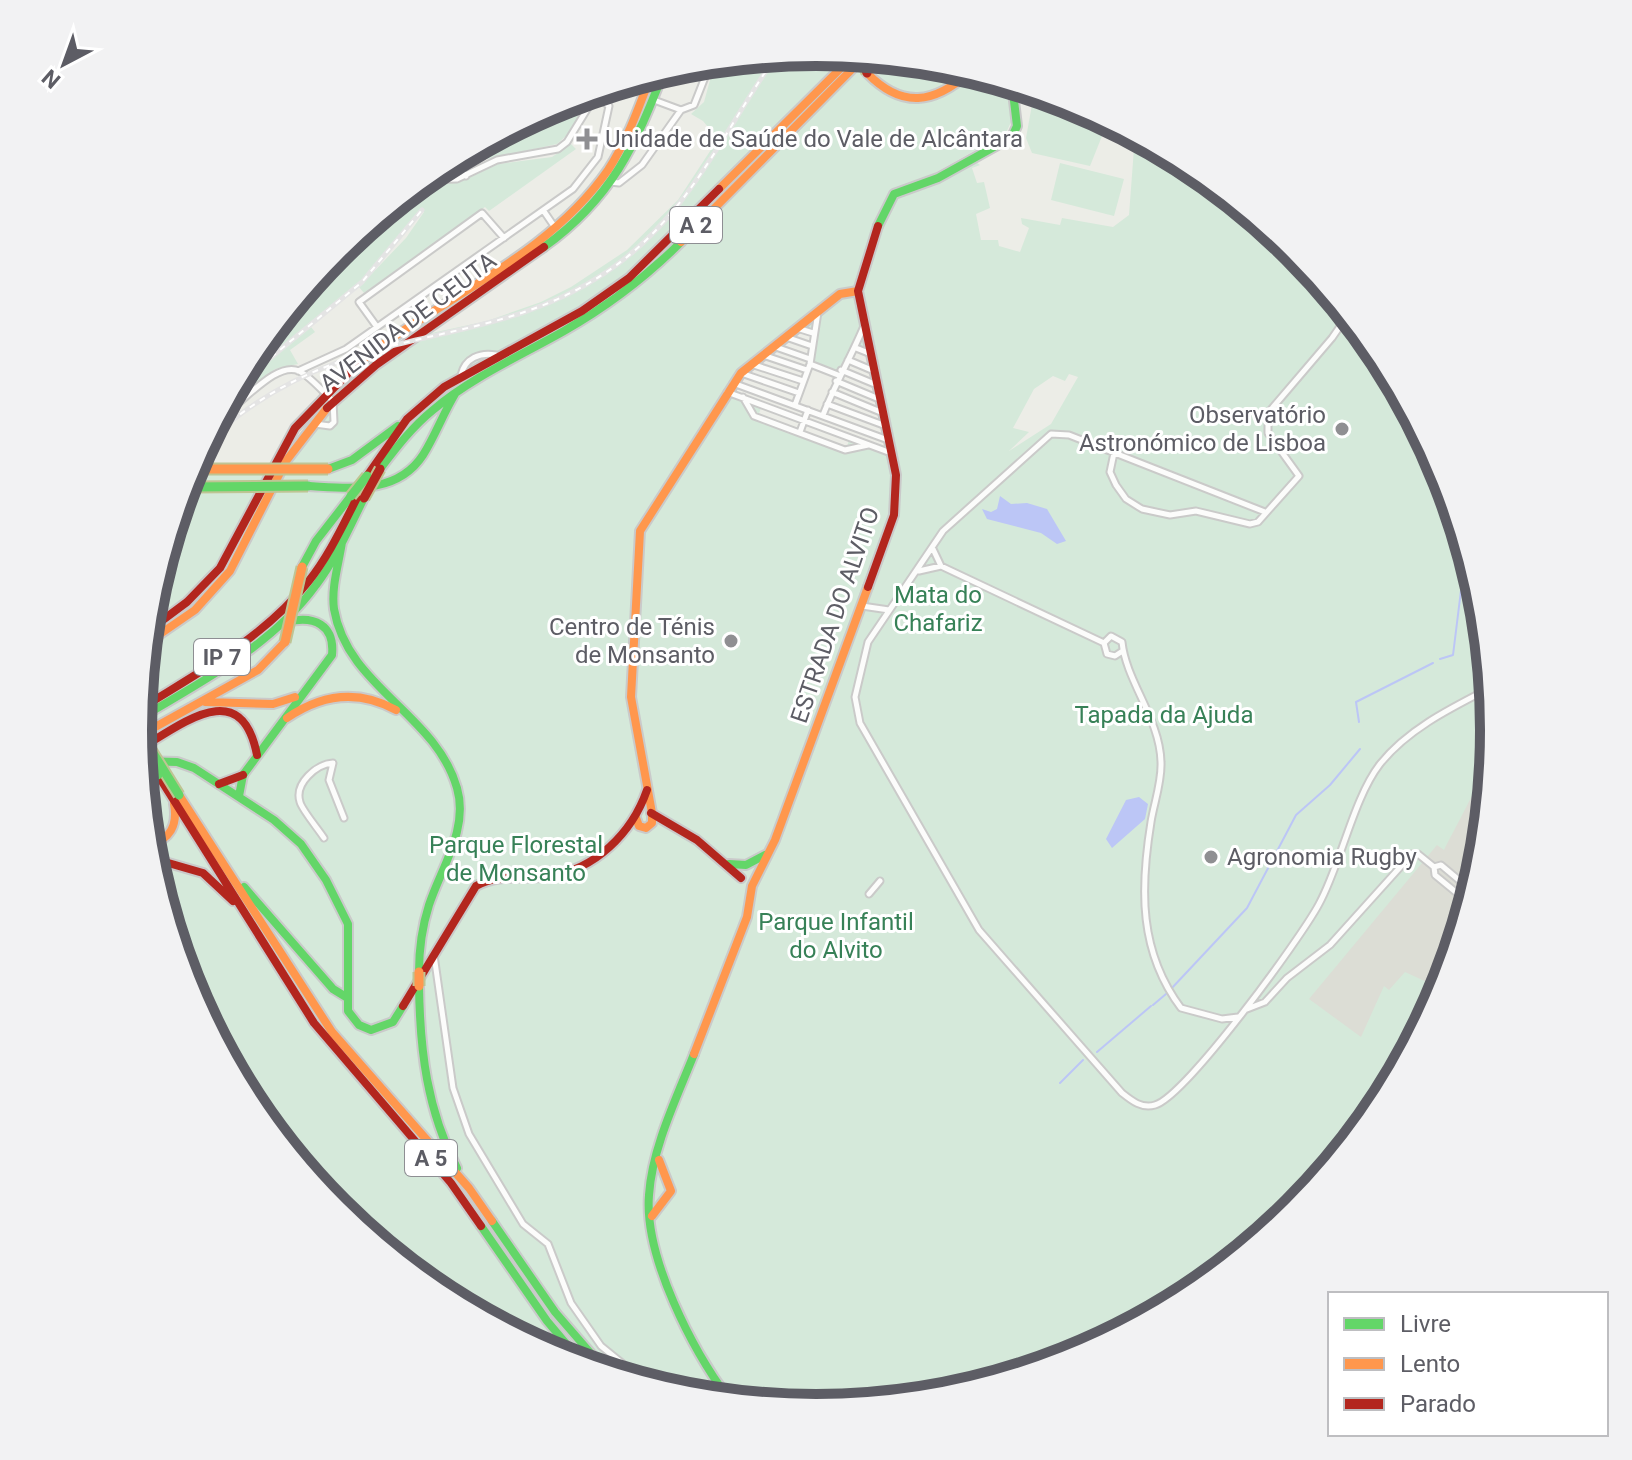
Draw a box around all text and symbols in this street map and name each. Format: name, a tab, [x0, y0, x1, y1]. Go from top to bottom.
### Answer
north arrow	[24, 24, 104, 104]
text: N	[37, 64, 65, 93]
place label: Unidade de Saúde do Vale de Alcântara	[605, 125, 1023, 153]
marker: Unidade de Saúde do Vale de Alcântara	[576, 128, 598, 150]
road number: A 2	[670, 207, 722, 243]
street label: AVENIDA DE CEUTA	[314, 246, 502, 397]
place label: Observatório Astronómico de Lisboa	[1079, 401, 1326, 457]
marker: Observatório Astronómico de Lisboa	[1333, 420, 1351, 438]
street label: ESTRADA DO ALVITO	[785, 503, 885, 727]
park label: Mata do Chafariz	[893, 581, 983, 637]
place label: Centro de Ténis de Monsanto	[549, 613, 715, 669]
marker: Centro de Ténis de Monsanto	[722, 632, 740, 650]
road number: IP 7	[194, 639, 250, 675]
park label: Tapada da Ajuda	[1075, 701, 1253, 729]
park label: Parque Florestal de Monsanto	[429, 831, 603, 887]
place label: Agronomia Rugby	[1227, 843, 1417, 871]
marker: Agronomia Rugby	[1202, 848, 1220, 866]
park label: Parque Infantil do Alvito	[758, 908, 914, 964]
road number: A 5	[405, 1140, 457, 1176]
legend	[1328, 1292, 1608, 1436]
text: Livre	[1400, 1310, 1451, 1338]
text: Lento	[1400, 1350, 1460, 1378]
text: Parado	[1400, 1390, 1476, 1418]

